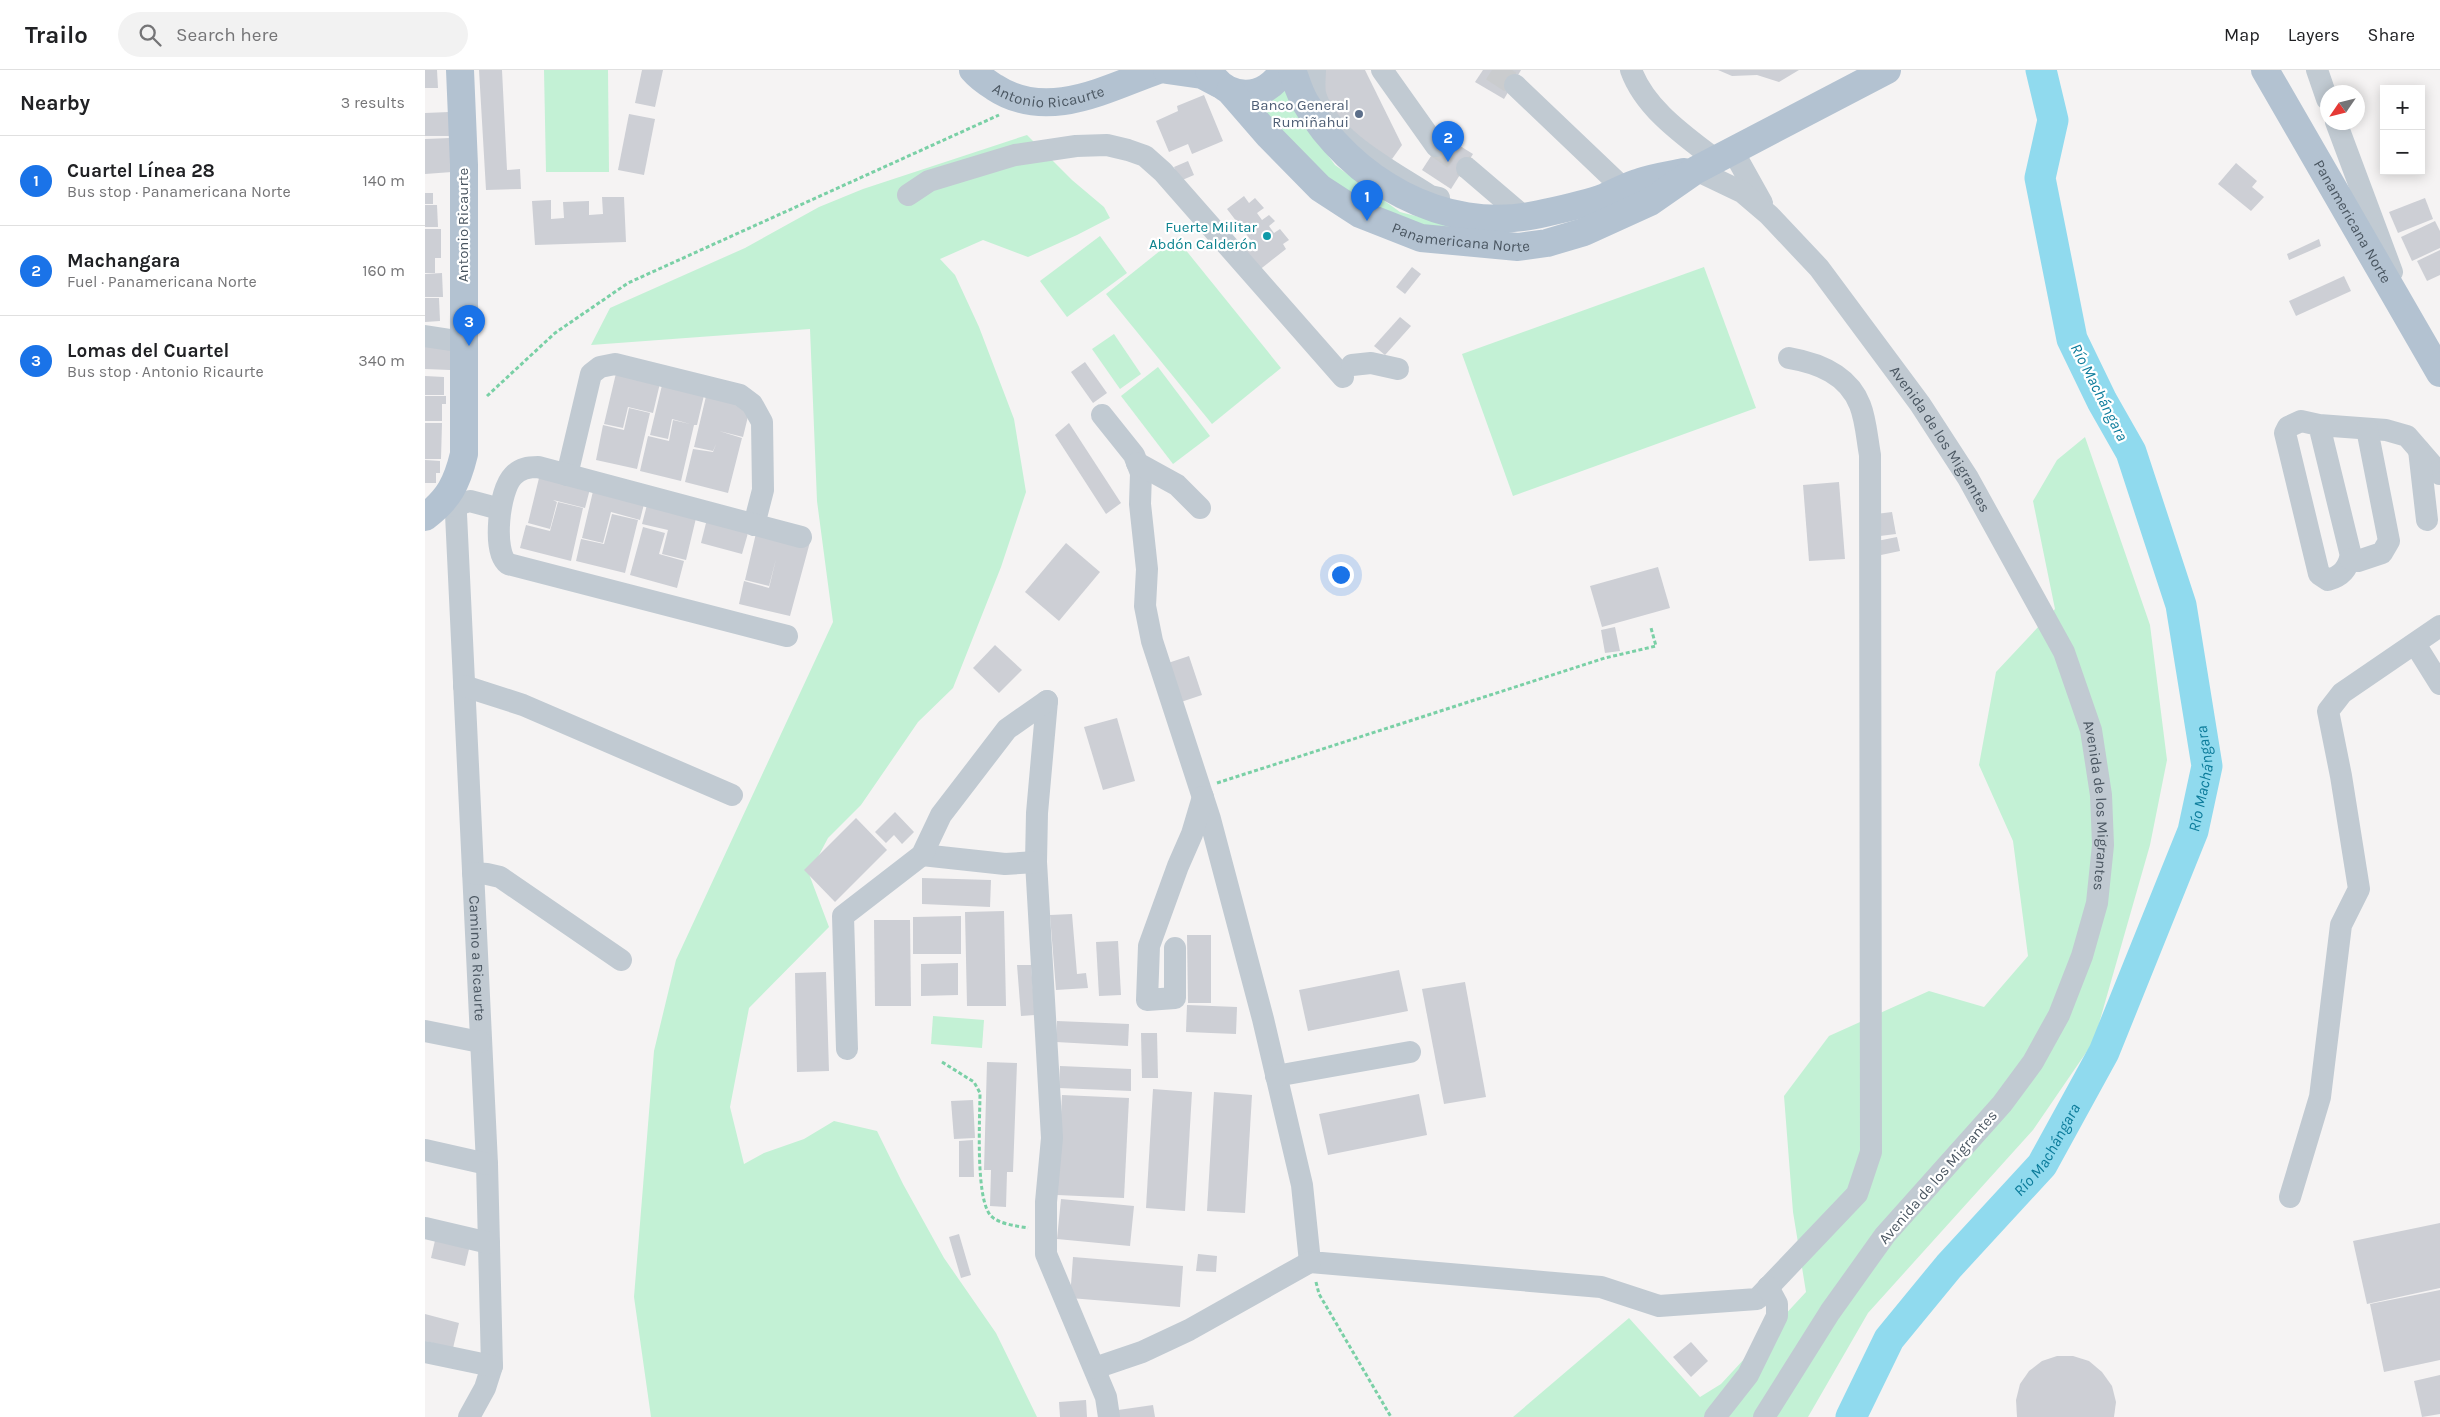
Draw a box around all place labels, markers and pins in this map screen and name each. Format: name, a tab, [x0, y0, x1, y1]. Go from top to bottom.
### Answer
place label: Banco General Rumiñahui	[1251, 96, 1349, 131]
marker: Banco General Rumiñahui	[1353, 108, 1365, 120]
pin: 2	[1432, 121, 1464, 162]
pin: 1	[1351, 180, 1383, 221]
place label: Fuerte Militar Abdón Calderón	[1149, 218, 1258, 253]
marker: Fuerte Militar Abdón Calderón	[1261, 230, 1273, 242]
pin: 3	[453, 305, 485, 346]

